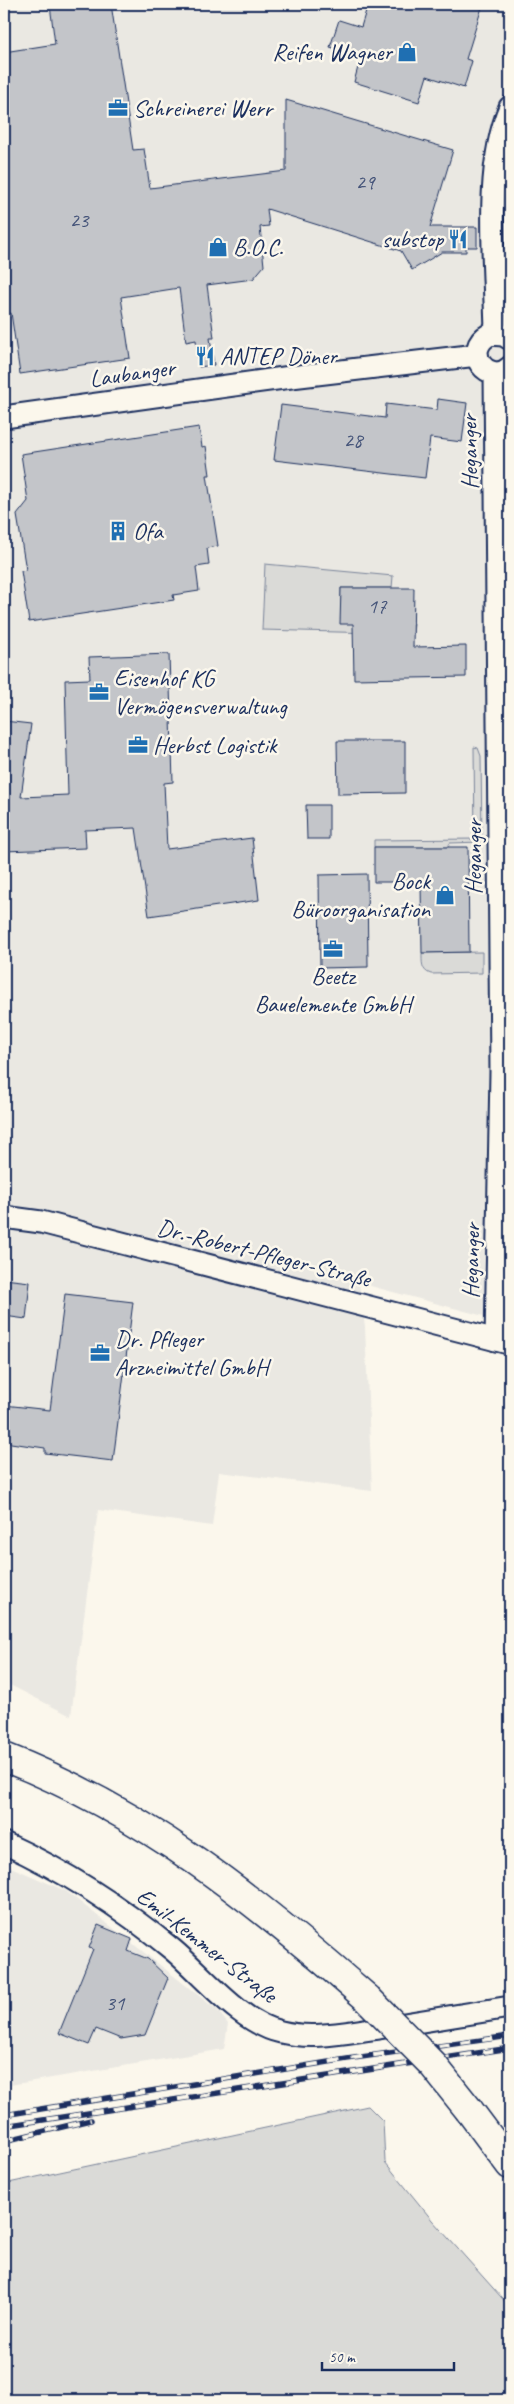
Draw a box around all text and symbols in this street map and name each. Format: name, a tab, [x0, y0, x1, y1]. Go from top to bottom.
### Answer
place label: Reifen Wagner	[272, 37, 394, 67]
shop icon: Reifen Wagner	[396, 41, 418, 63]
place label: Schreinerei Werr	[133, 93, 275, 123]
office icon: Schreinerei Werr	[107, 97, 129, 119]
house number: 29	[356, 169, 376, 195]
house number: 23	[70, 207, 90, 233]
place label: substop	[382, 224, 445, 254]
restaurant icon: substop	[447, 228, 469, 250]
place label: B.O.C.	[233, 232, 283, 262]
shop icon: B.O.C.	[207, 236, 229, 258]
place label: ANTEP Döner	[220, 341, 339, 371]
restaurant icon: ANTEP Döner	[194, 345, 216, 367]
street label: Laubanger	[88, 352, 179, 394]
street label: Heganger	[453, 412, 485, 490]
house number: 28	[344, 427, 365, 453]
place label: Ofa	[133, 516, 164, 546]
building icon: Ofa	[107, 520, 129, 542]
house number: 17	[368, 593, 388, 619]
place label: Eisenhof KG Vermögensverwaltung	[114, 663, 288, 721]
office icon: Eisenhof KG Vermögensverwaltung	[88, 681, 110, 703]
place label: Herbst Logistik	[153, 730, 279, 760]
office icon: Herbst Logistik	[127, 734, 149, 756]
street label: Heganger	[458, 817, 488, 895]
place label: Bock Büroorganisation	[291, 866, 432, 924]
shop icon: Bock Büroorganisation	[434, 884, 456, 906]
office icon: Beetz Bauelemente GmbH	[322, 938, 344, 960]
place label: Beetz Bauelemente GmbH	[255, 961, 415, 1019]
street label: Dr.-Robert-Pfleger-Straße	[154, 1212, 376, 1295]
street label: Heganger	[455, 1221, 487, 1299]
place label: Dr. Pfleger Arzneimittel GmbH	[115, 1324, 272, 1382]
office icon: Dr. Pfleger Arzneimittel GmbH	[89, 1342, 111, 1364]
street label: Emil-Kemmer-Straße	[131, 1881, 285, 2011]
house number: 31	[106, 1990, 126, 2016]
scale bar	[322, 2339, 454, 2371]
text: 50 m	[329, 2348, 356, 2367]

